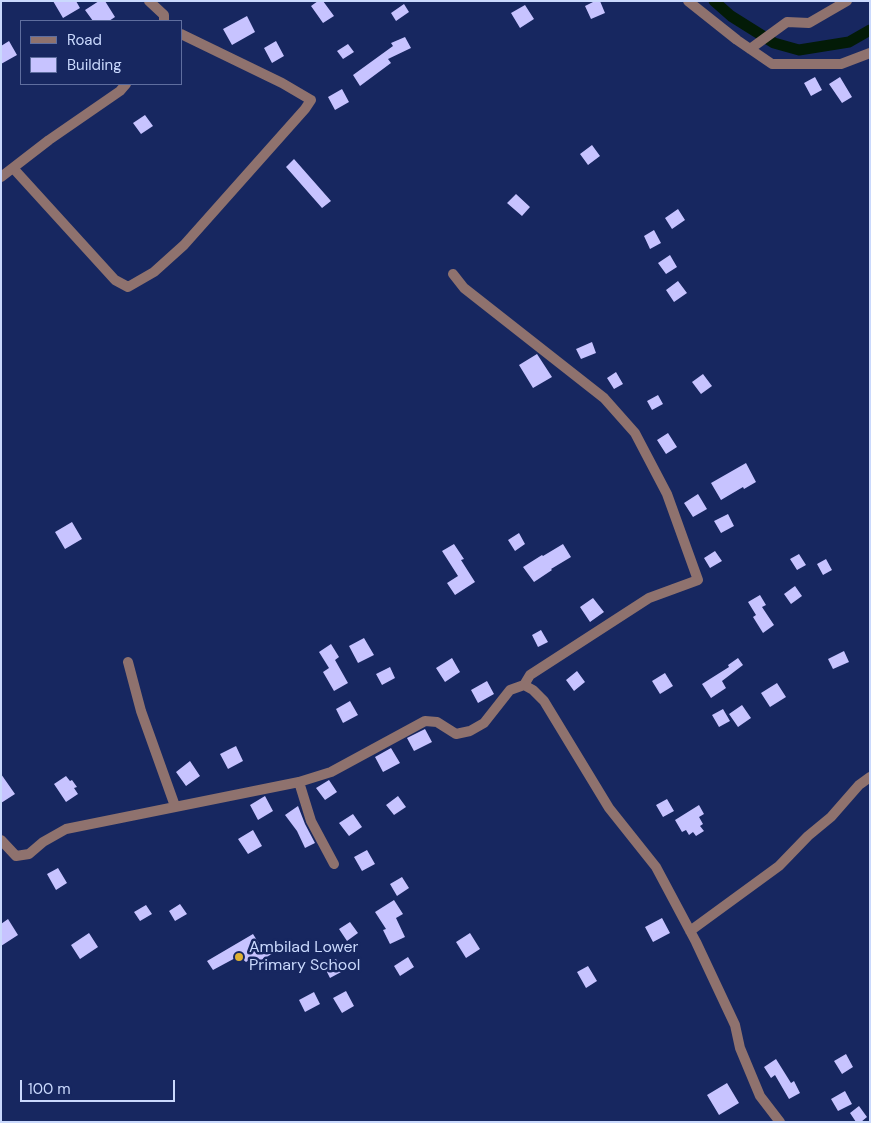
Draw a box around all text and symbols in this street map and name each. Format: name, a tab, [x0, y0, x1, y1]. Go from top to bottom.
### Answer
legend	[20, 20, 182, 85]
text: Road	[67, 30, 102, 50]
text: Building	[67, 55, 122, 75]
place label: Ambilad Lower Primary School	[249, 938, 360, 976]
marker: Ambilad Lower Primary School	[233, 951, 245, 963]
scale bar	[22, 1070, 178, 1102]
text: 100 m	[28, 1079, 71, 1099]

